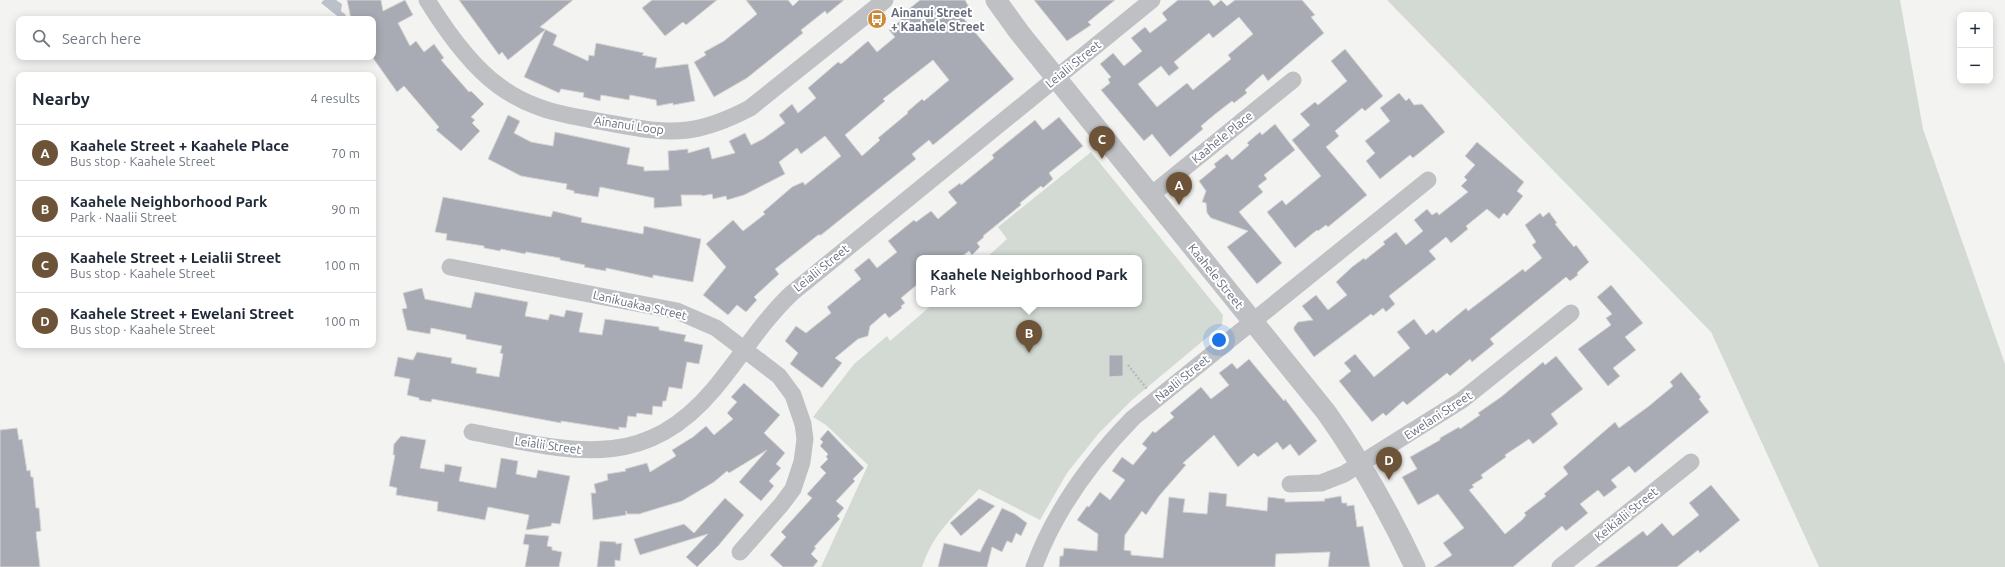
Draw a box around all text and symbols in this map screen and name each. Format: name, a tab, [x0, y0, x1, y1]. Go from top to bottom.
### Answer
place label: Ainanui Street + Kaahele Street	[891, 6, 985, 33]
bus stop icon: Ainanui Street + Kaahele Street	[866, 8, 888, 30]
map controls	[1957, 12, 1993, 84]
button: +	[1957, 12, 1993, 48]
search box	[16, 16, 376, 60]
icon: search	[30, 27, 52, 49]
text: Search here	[62, 30, 141, 47]
street label: Leialii Street	[1043, 38, 1103, 90]
button: −	[1957, 48, 1993, 84]
text: Nearby	[32, 89, 90, 108]
text: 4 results	[310, 91, 360, 105]
street label: Kaahele Place	[1189, 109, 1255, 165]
street label: Ainanui Loop	[593, 114, 665, 136]
pin: C	[1089, 126, 1115, 159]
text: Kaahele Street + Kaahele Place	[70, 137, 289, 154]
text: A	[40, 146, 50, 160]
text: 70 m	[331, 146, 360, 160]
text: Bus stop · Kaahele Street	[70, 154, 215, 168]
pin: A	[1166, 172, 1192, 205]
text: Kaahele Neighborhood Park	[70, 193, 267, 210]
text: B	[41, 202, 49, 216]
text: 90 m	[331, 202, 360, 216]
text: Park · Naalii Street	[70, 210, 177, 224]
street label: Kaahele Street	[1186, 241, 1246, 311]
street label: Leialii Street	[791, 242, 851, 294]
text: Kaahele Street + Leialii Street	[70, 249, 281, 266]
popup	[916, 255, 1142, 307]
text: C	[41, 258, 49, 272]
text: 100 m	[324, 258, 360, 272]
text: Bus stop · Kaahele Street	[70, 266, 215, 280]
text: Kaahele Neighborhood Park	[930, 266, 1128, 283]
text: Park	[930, 283, 956, 297]
street label: Lanikuakaa Street	[592, 288, 688, 322]
text: Kaahele Street + Ewelani Street	[70, 305, 294, 322]
text: D	[40, 314, 50, 328]
text: 100 m	[324, 314, 360, 328]
pin: B	[1016, 320, 1042, 353]
text: Bus stop · Kaahele Street	[70, 322, 215, 336]
your location	[1209, 330, 1229, 350]
street label: Naalii Street	[1152, 352, 1212, 404]
street label: Ewelani Street	[1402, 388, 1474, 442]
street label: Leialii Street	[514, 434, 582, 456]
pin: D	[1376, 447, 1402, 480]
street label: Keikialii Street	[1592, 485, 1660, 543]

